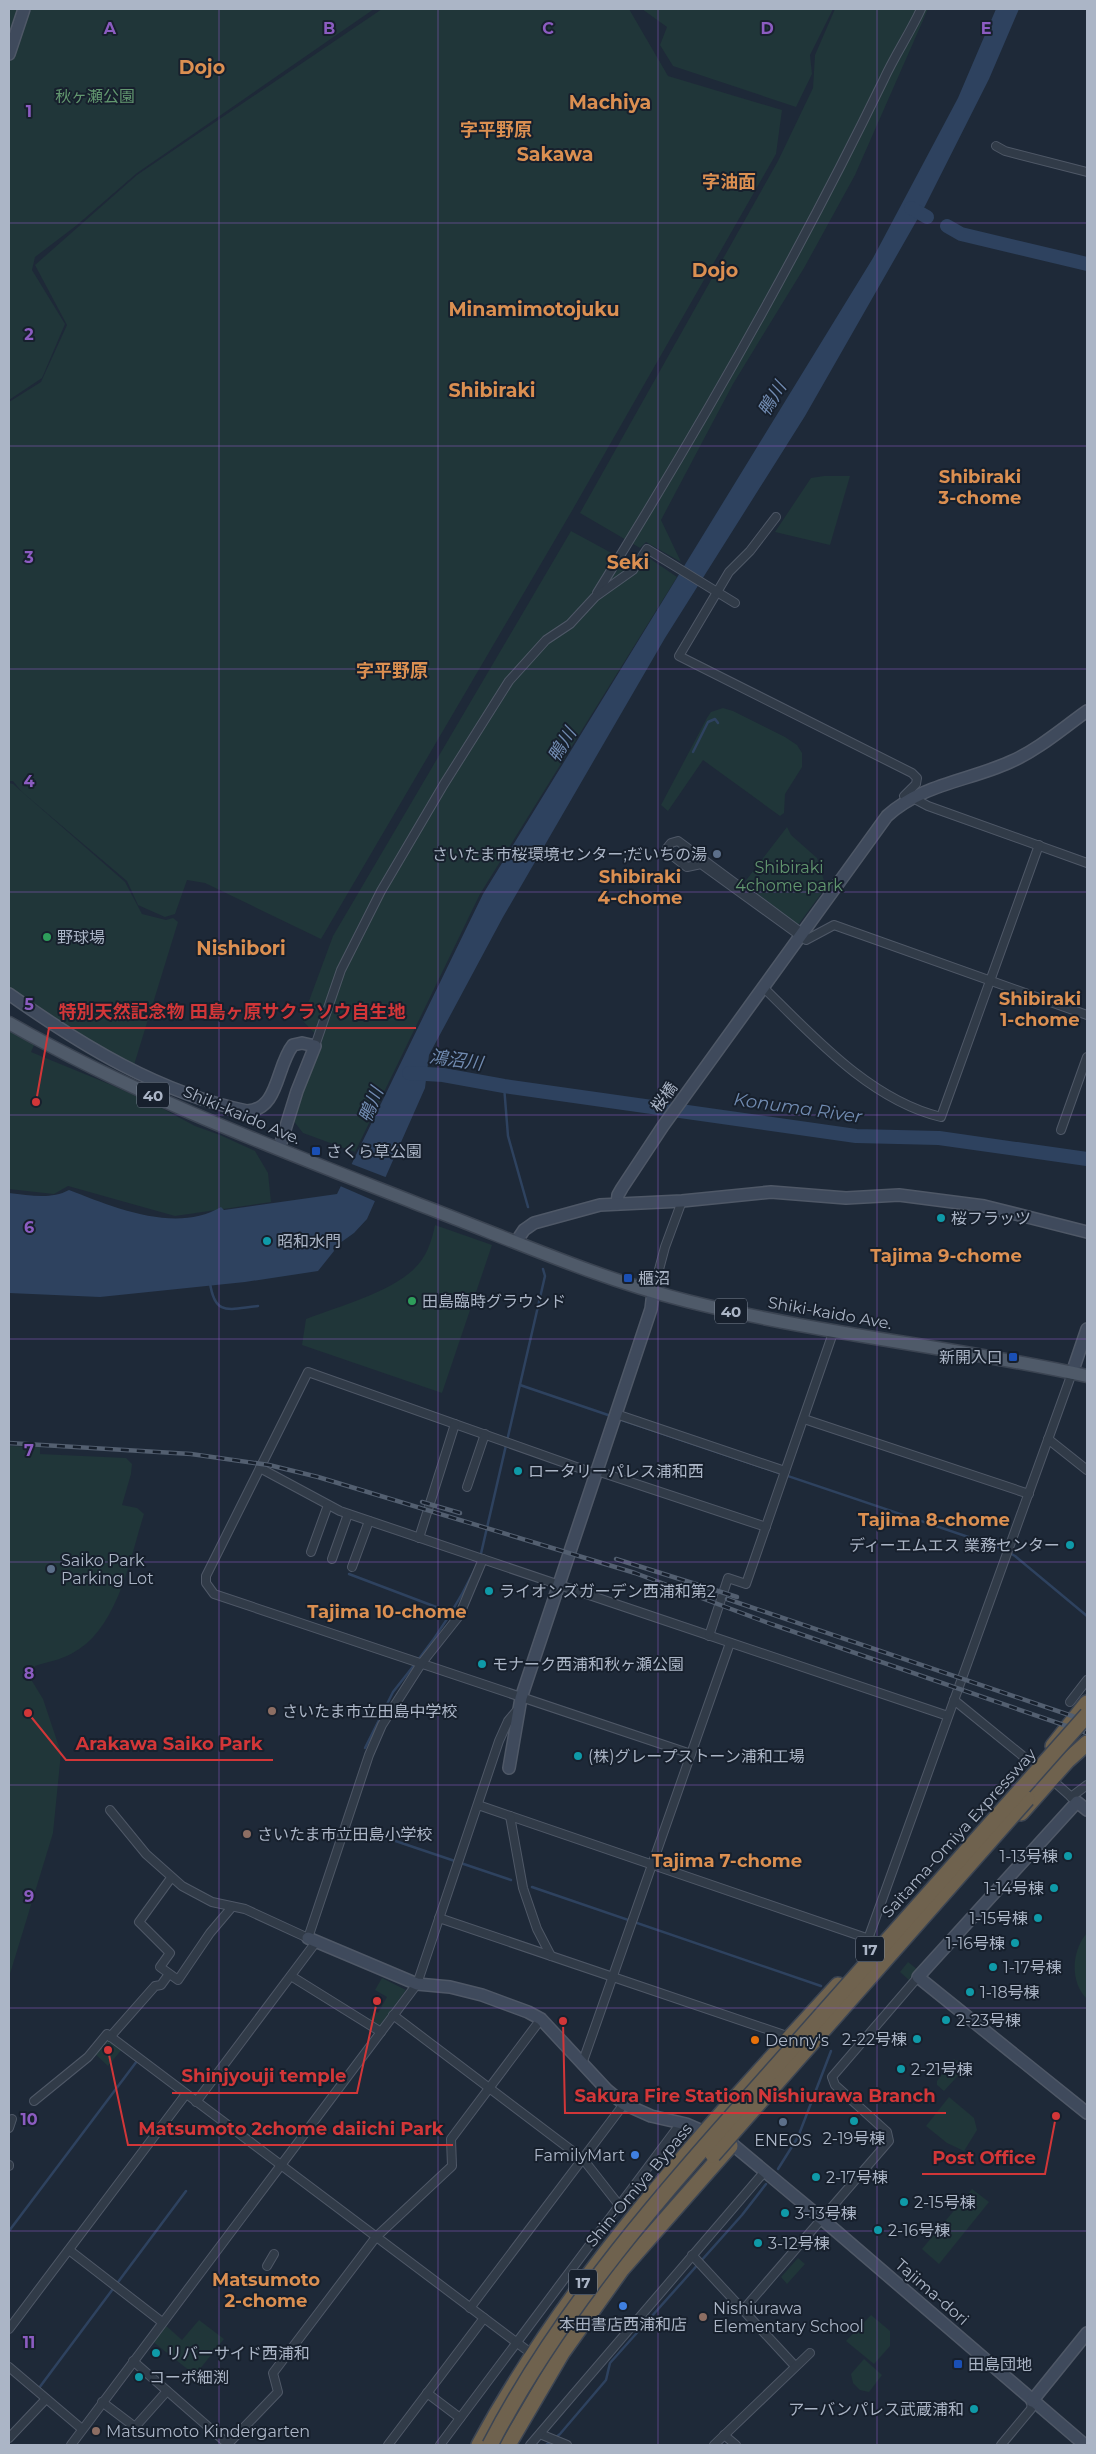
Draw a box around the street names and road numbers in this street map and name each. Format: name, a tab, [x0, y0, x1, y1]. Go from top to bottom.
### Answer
street label: 桜橋	[647, 1078, 681, 1116]
road number: 40	[137, 1082, 169, 1108]
street label: Shiki-kaido Ave.	[180, 1082, 304, 1148]
street label: Shiki-kaido Ave.	[766, 1293, 894, 1333]
road number: 40	[715, 1298, 747, 1324]
street label: Saitama-Omiya Expressway	[878, 1744, 1040, 1922]
road number: 17	[856, 1936, 884, 1962]
street label: Shin-Omiya Bypass	[582, 2119, 696, 2251]
street label: Tajima-dori	[891, 2255, 973, 2329]
road number: 17	[569, 2270, 597, 2294]

